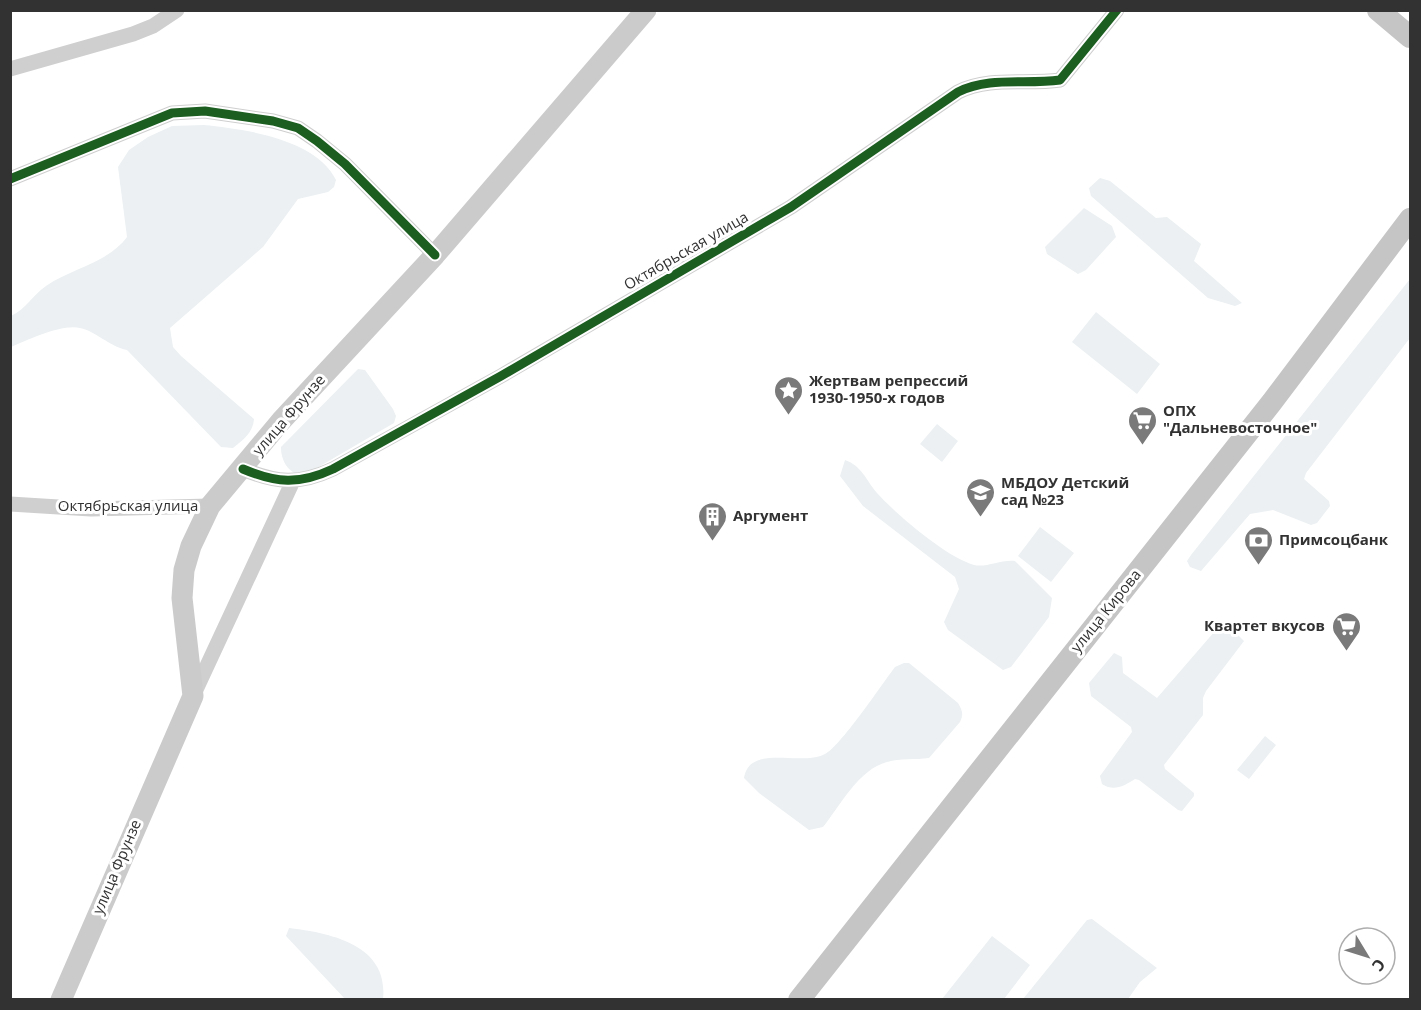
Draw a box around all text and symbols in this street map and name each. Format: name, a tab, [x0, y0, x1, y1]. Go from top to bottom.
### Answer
street label: Октябрьская улица	[620, 206, 751, 294]
street label: улица Фрунзе	[248, 370, 329, 459]
place label: Жертвам репрессий 1930-1950-х годов	[809, 370, 968, 407]
place icon: Жертвам репрессий 1930-1950-х годов	[772, 374, 804, 416]
place label: ОПХ "Дальневосточное"	[1163, 400, 1317, 437]
supermarket icon: ОПХ "Дальневосточное"	[1126, 404, 1158, 446]
place label: МБДОУ Детский сад №23	[1001, 472, 1129, 509]
school or university icon: МБДОУ Детский сад №23	[964, 476, 996, 518]
street label: Октябрьская улица	[58, 495, 198, 515]
building icon: Аргумент	[696, 500, 728, 542]
place label: Аргумент	[733, 505, 808, 525]
bank icon: Примсоцбанк	[1242, 524, 1274, 566]
place label: Примсоцбанк	[1279, 529, 1389, 549]
street label: улица Кирова	[1066, 565, 1145, 656]
supermarket icon: Квартет вкусов	[1330, 610, 1362, 652]
place label: Квартет вкусов	[1204, 615, 1325, 635]
street label: улица Фрунзе	[87, 816, 145, 917]
north arrow	[1337, 926, 1397, 986]
text: С	[1367, 954, 1391, 976]

